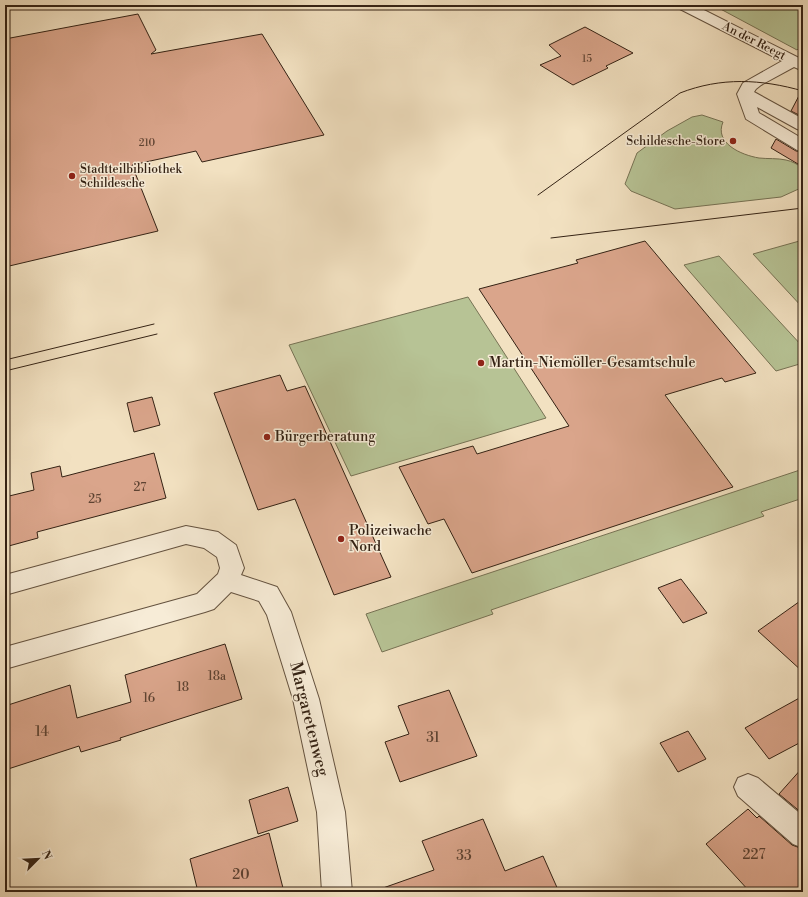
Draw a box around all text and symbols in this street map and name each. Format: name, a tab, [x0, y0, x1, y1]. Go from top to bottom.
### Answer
street label: An der Reegt	[719, 18, 789, 64]
house number: 15	[582, 53, 592, 65]
place label: Schildesche-Store	[626, 134, 725, 149]
marker: Schildesche-Store	[728, 136, 738, 146]
house number: 210	[139, 137, 156, 149]
place label: Stadtteilbibliothek Schildesche	[80, 162, 183, 191]
marker: Stadtteilbibliothek Schildesche	[67, 171, 77, 181]
place label: Martin-Niemöller-Gesamtschule	[489, 354, 696, 372]
marker: Martin-Niemöller-Gesamtschule	[476, 358, 486, 368]
place label: Bürgerberatung	[274, 428, 376, 446]
marker: Bürgerberatung	[262, 432, 272, 442]
house number: 27	[134, 480, 146, 495]
house number: 25	[88, 492, 102, 507]
place label: Polizeiwache Nord	[349, 522, 432, 556]
marker: Polizeiwache Nord	[336, 534, 346, 544]
street label: Margaretenweg	[284, 659, 334, 779]
house number: 18a	[208, 669, 227, 684]
house number: 18	[177, 680, 189, 695]
house number: 16	[143, 691, 155, 706]
house number: 14	[35, 723, 49, 741]
house number: 31	[426, 729, 440, 747]
north arrow	[18, 839, 58, 879]
house number: 227	[743, 846, 765, 864]
house number: 33	[456, 847, 472, 865]
text: N	[38, 849, 55, 862]
house number: 20	[232, 866, 250, 884]

